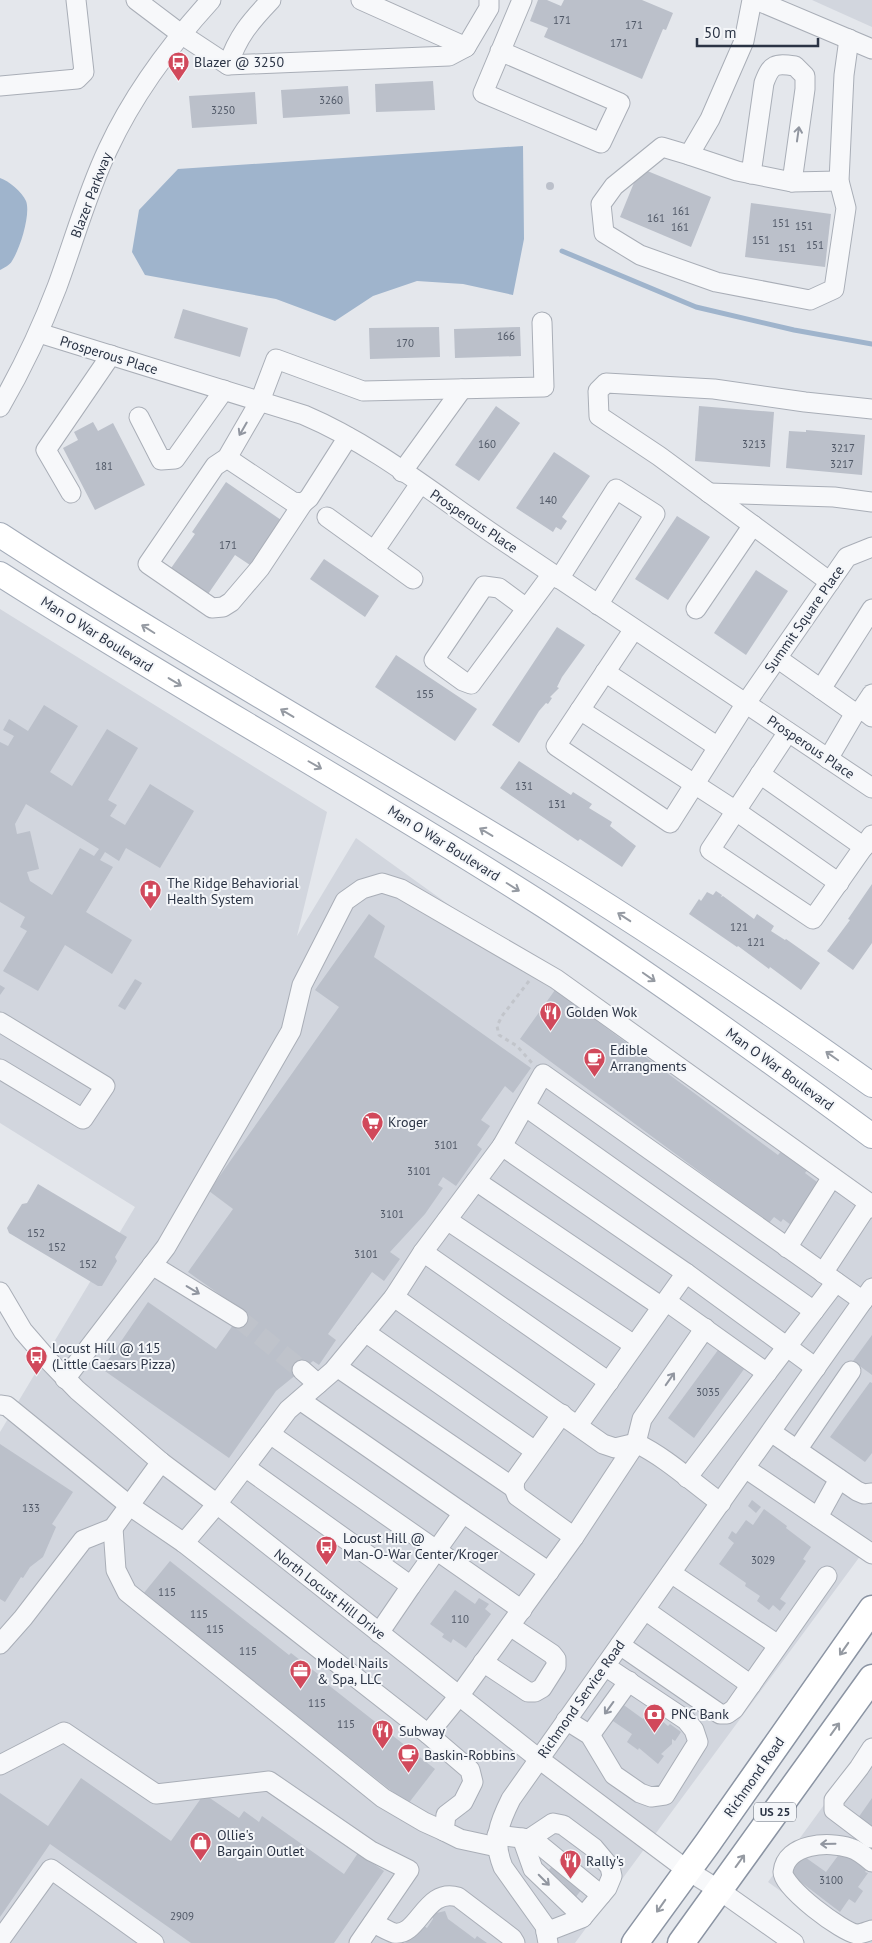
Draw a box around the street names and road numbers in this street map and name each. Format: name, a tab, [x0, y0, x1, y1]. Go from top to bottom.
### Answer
street label: Blazer Parkway	[66, 149, 116, 240]
street label: Prosperous Place	[58, 332, 160, 378]
street label: Prosperous Place	[427, 485, 521, 557]
street label: Summit Square Place	[760, 562, 848, 676]
street label: Man O War Boulevard	[38, 592, 156, 676]
street label: Prosperous Place	[764, 711, 858, 783]
street label: Man O War Boulevard	[385, 801, 503, 885]
street label: Man O War Boulevard	[723, 1024, 837, 1114]
street label: North Locust Hill Drive	[271, 1545, 389, 1643]
street label: Richmond Service Road	[533, 1636, 629, 1762]
street label: Richmond Road	[720, 1734, 788, 1820]
road number: US 25	[754, 1802, 796, 1821]

